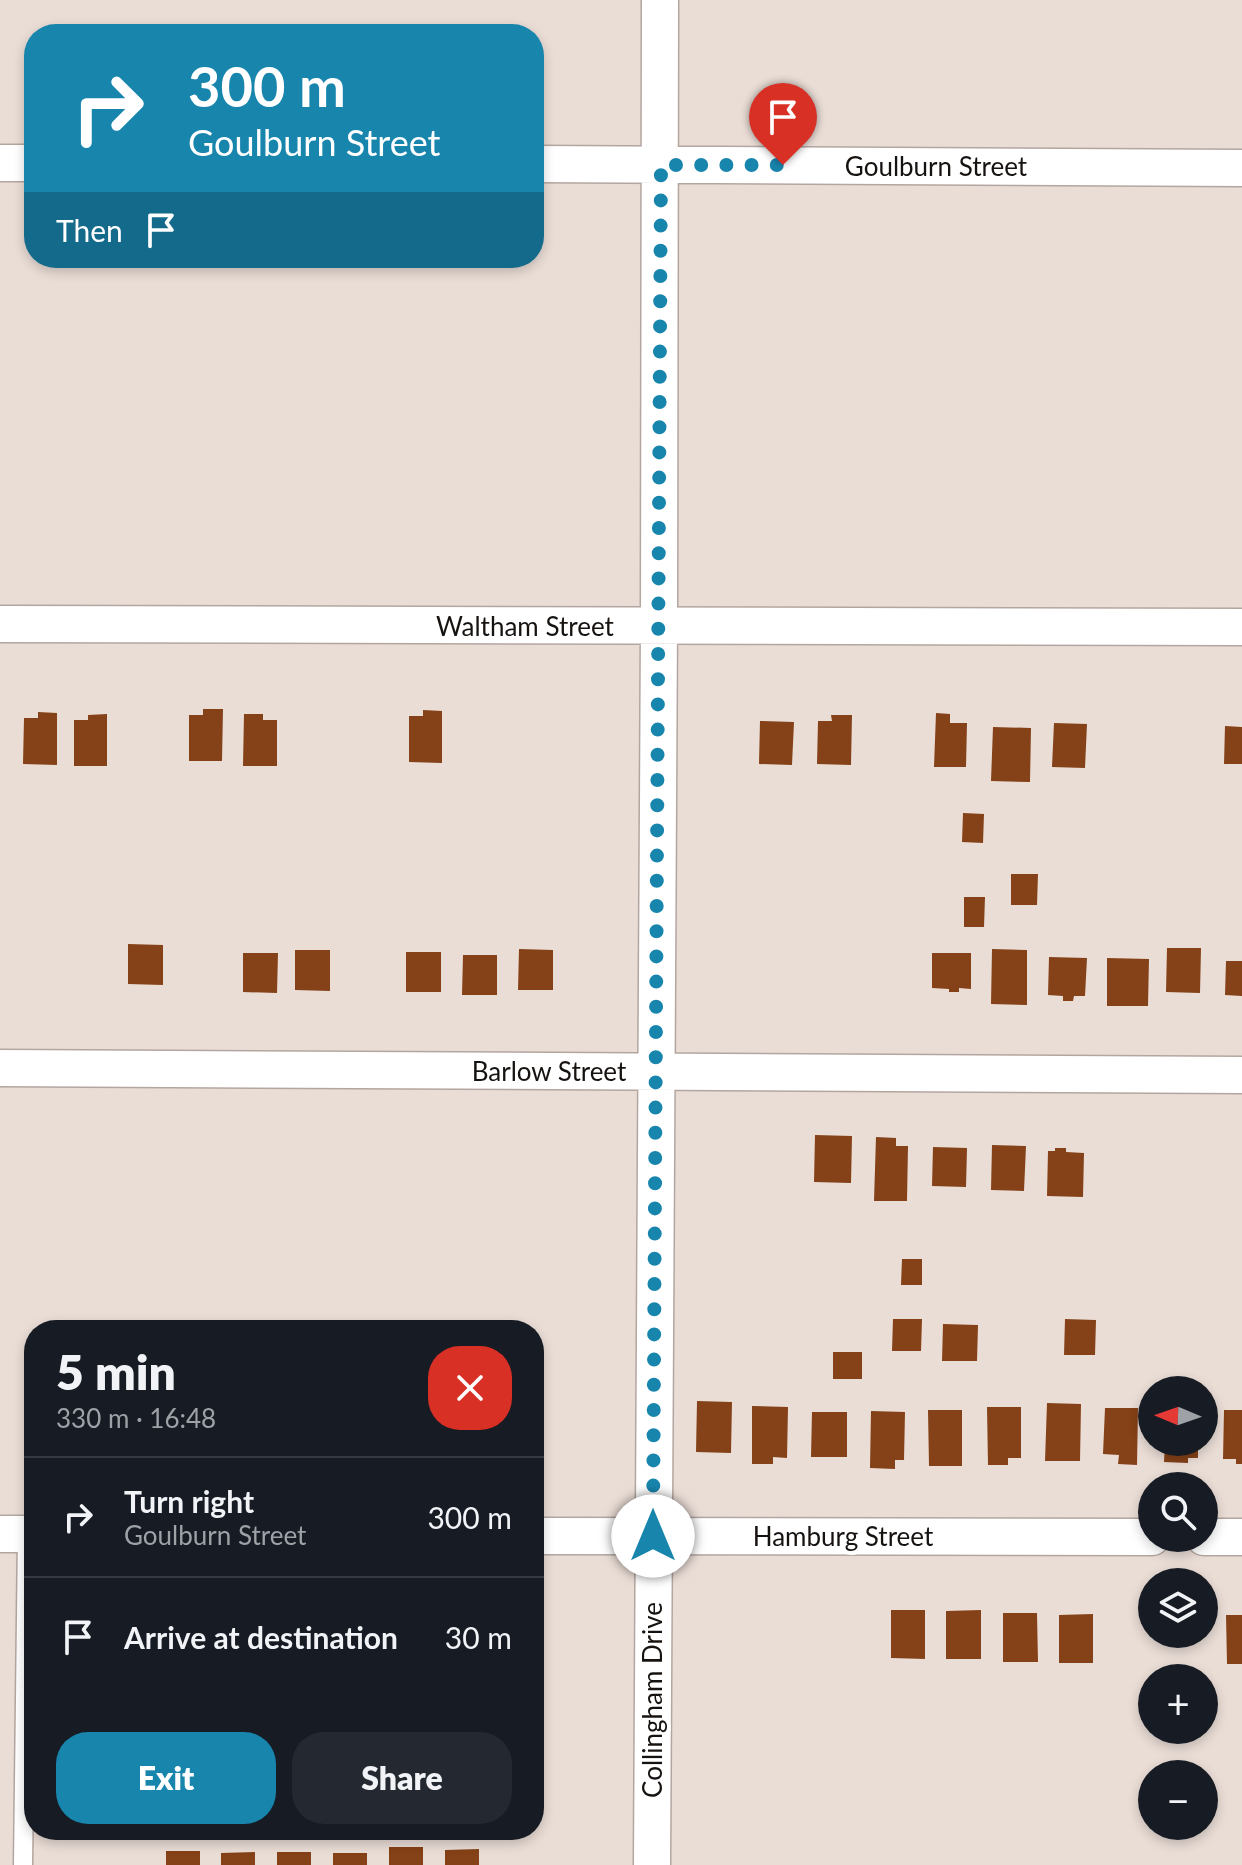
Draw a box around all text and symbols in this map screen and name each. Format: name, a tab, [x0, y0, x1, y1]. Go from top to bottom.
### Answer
text: 300 m	[188, 52, 346, 119]
icon: right	[56, 56, 160, 160]
pin	[749, 83, 817, 165]
icon: arrive	[761, 95, 805, 139]
text: Goulburn Street	[188, 120, 440, 164]
street label: Goulburn Street	[845, 150, 1028, 182]
icon: arrive	[139, 208, 183, 252]
text: Then	[56, 212, 123, 248]
street label: Waltham Street	[436, 610, 615, 642]
street label: Barlow Street	[472, 1055, 627, 1087]
text: 5 min	[56, 1343, 176, 1400]
button: close	[428, 1346, 512, 1430]
north arrow	[1138, 1376, 1218, 1456]
map controls	[1138, 1376, 1218, 1840]
text: 330 m · 16:48	[56, 1402, 216, 1434]
button: search	[1138, 1472, 1218, 1552]
text: Turn right	[124, 1483, 254, 1519]
position arrow	[611, 1494, 695, 1578]
icon: right	[56, 1495, 100, 1539]
text: 300 m	[427, 1499, 512, 1535]
text: Goulburn Street	[124, 1519, 306, 1551]
street label: Hamburg Street	[753, 1520, 934, 1552]
button: layers	[1138, 1568, 1218, 1648]
street label: Collingham Drive	[636, 1602, 668, 1798]
icon: arrive	[56, 1615, 100, 1659]
text: Arrive at destination	[124, 1619, 398, 1655]
text: 30 m	[445, 1619, 512, 1655]
button: +	[1138, 1664, 1218, 1744]
button: Exit	[56, 1732, 276, 1824]
button: Share	[292, 1732, 512, 1824]
button: −	[1138, 1760, 1218, 1840]

